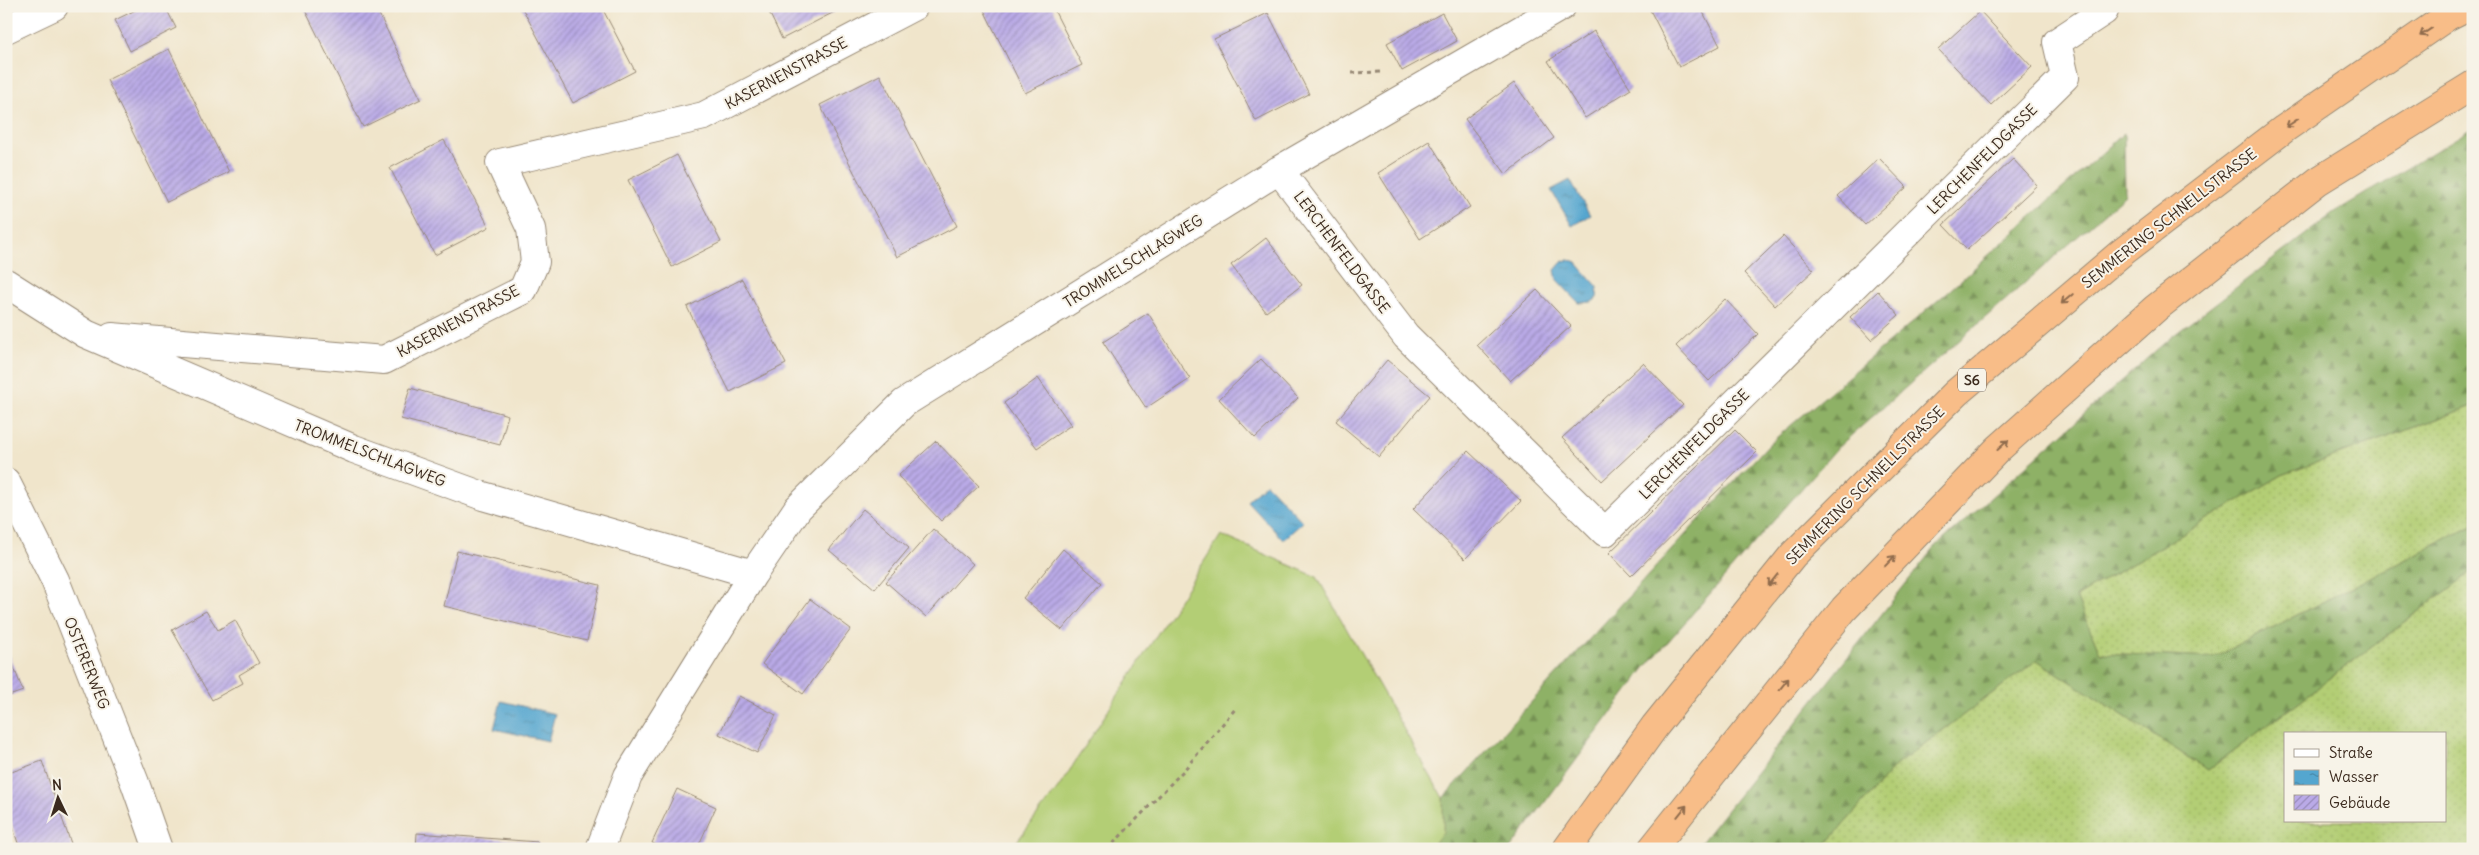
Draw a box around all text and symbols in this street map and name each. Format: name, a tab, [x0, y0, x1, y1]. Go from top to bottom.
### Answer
one-way arrow	[2419, 27, 2433, 37]
street label: KASERNENSTRASSE	[721, 33, 851, 113]
street label: LERCHENFELDGASSE	[1923, 100, 2041, 218]
one-way arrow	[2285, 118, 2299, 129]
street label: SEMMERING SCHNELLSTRASSE	[2078, 144, 2260, 292]
street label: LERCHENFELDGASSE	[1290, 187, 1394, 317]
street label: TROMMELSCHLAGWEG	[1060, 210, 1206, 312]
street label: KASERNENSTRASSE	[393, 281, 523, 361]
one-way arrow	[2061, 293, 2074, 304]
road number: S6	[1958, 368, 1986, 392]
street label: LERCHENFELDGASSE	[1635, 385, 1753, 503]
street label: SEMMERING SCHNELLSTRASSE	[1782, 402, 1948, 568]
street label: TROMMELSCHLAGWEG	[292, 415, 449, 491]
one-way arrow	[1997, 439, 2010, 450]
one-way arrow	[1884, 555, 1896, 567]
one-way arrow	[1767, 573, 1778, 586]
street label: OSTERERWEG	[60, 614, 114, 712]
one-way arrow	[1778, 678, 1789, 691]
legend	[2284, 732, 2446, 822]
text: Straße	[2329, 743, 2373, 762]
text: Wasser	[2329, 767, 2379, 786]
north arrow	[32, 772, 82, 822]
text: N	[52, 776, 63, 794]
text: Gebäude	[2329, 793, 2390, 812]
one-way arrow	[1677, 804, 1688, 817]

